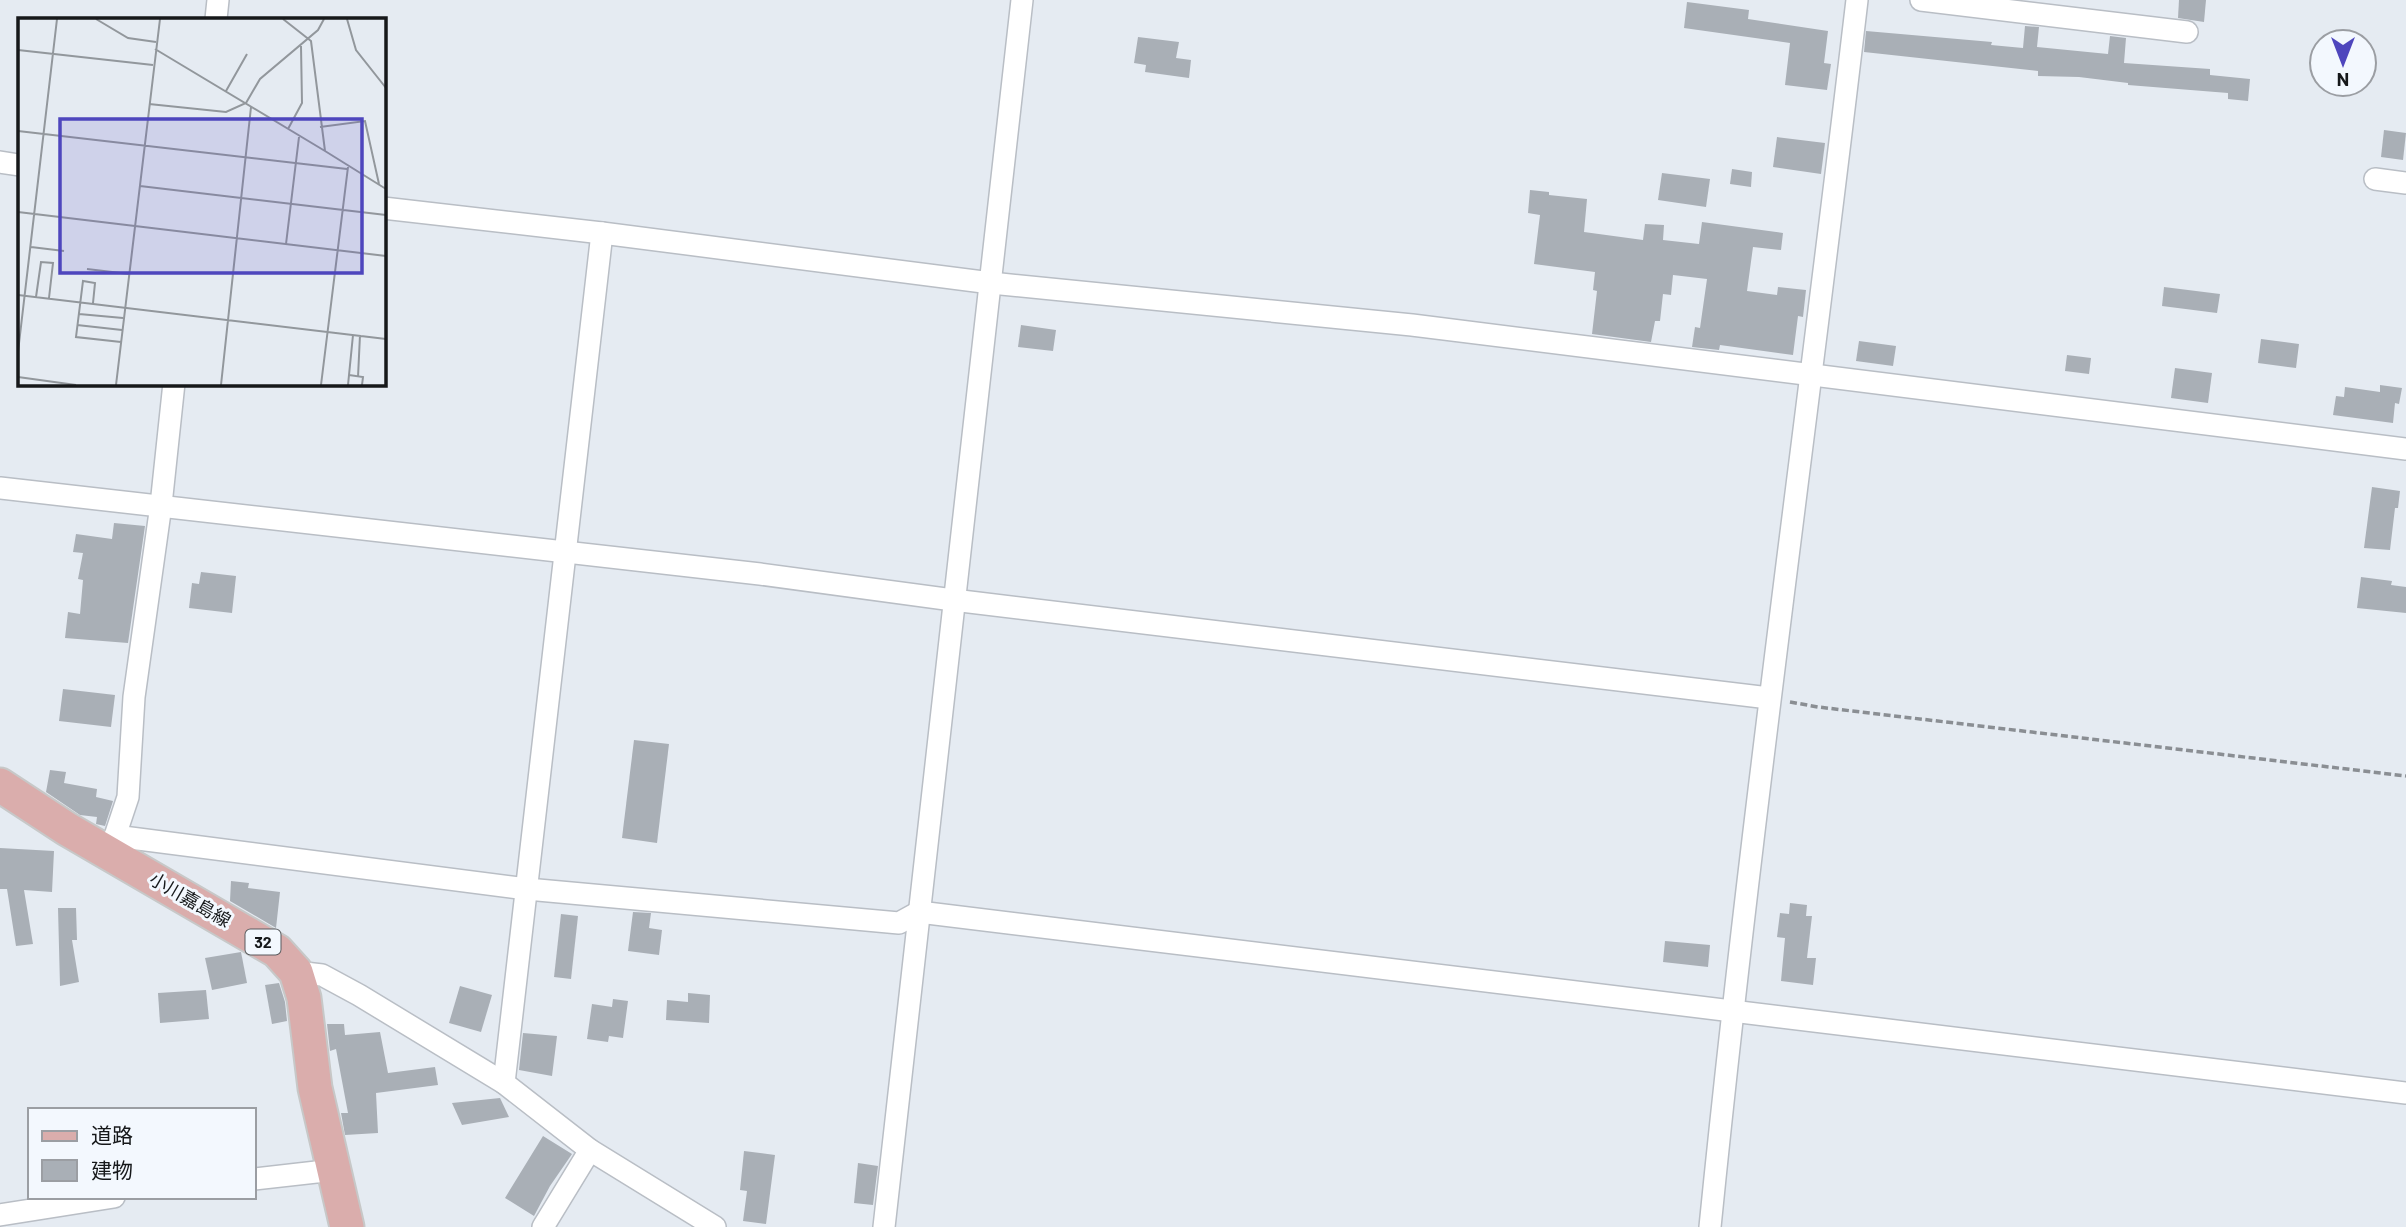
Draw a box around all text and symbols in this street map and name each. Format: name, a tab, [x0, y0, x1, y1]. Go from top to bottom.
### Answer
inset map	[18, 18, 385, 385]
north arrow	[2308, 28, 2378, 98]
text: N	[2337, 69, 2349, 92]
street label: 小川嘉島線	[146, 867, 235, 931]
road number: 32	[246, 930, 280, 954]
legend	[28, 1108, 256, 1199]
text: 道路	[91, 1122, 133, 1147]
text: 建物	[91, 1157, 133, 1182]

